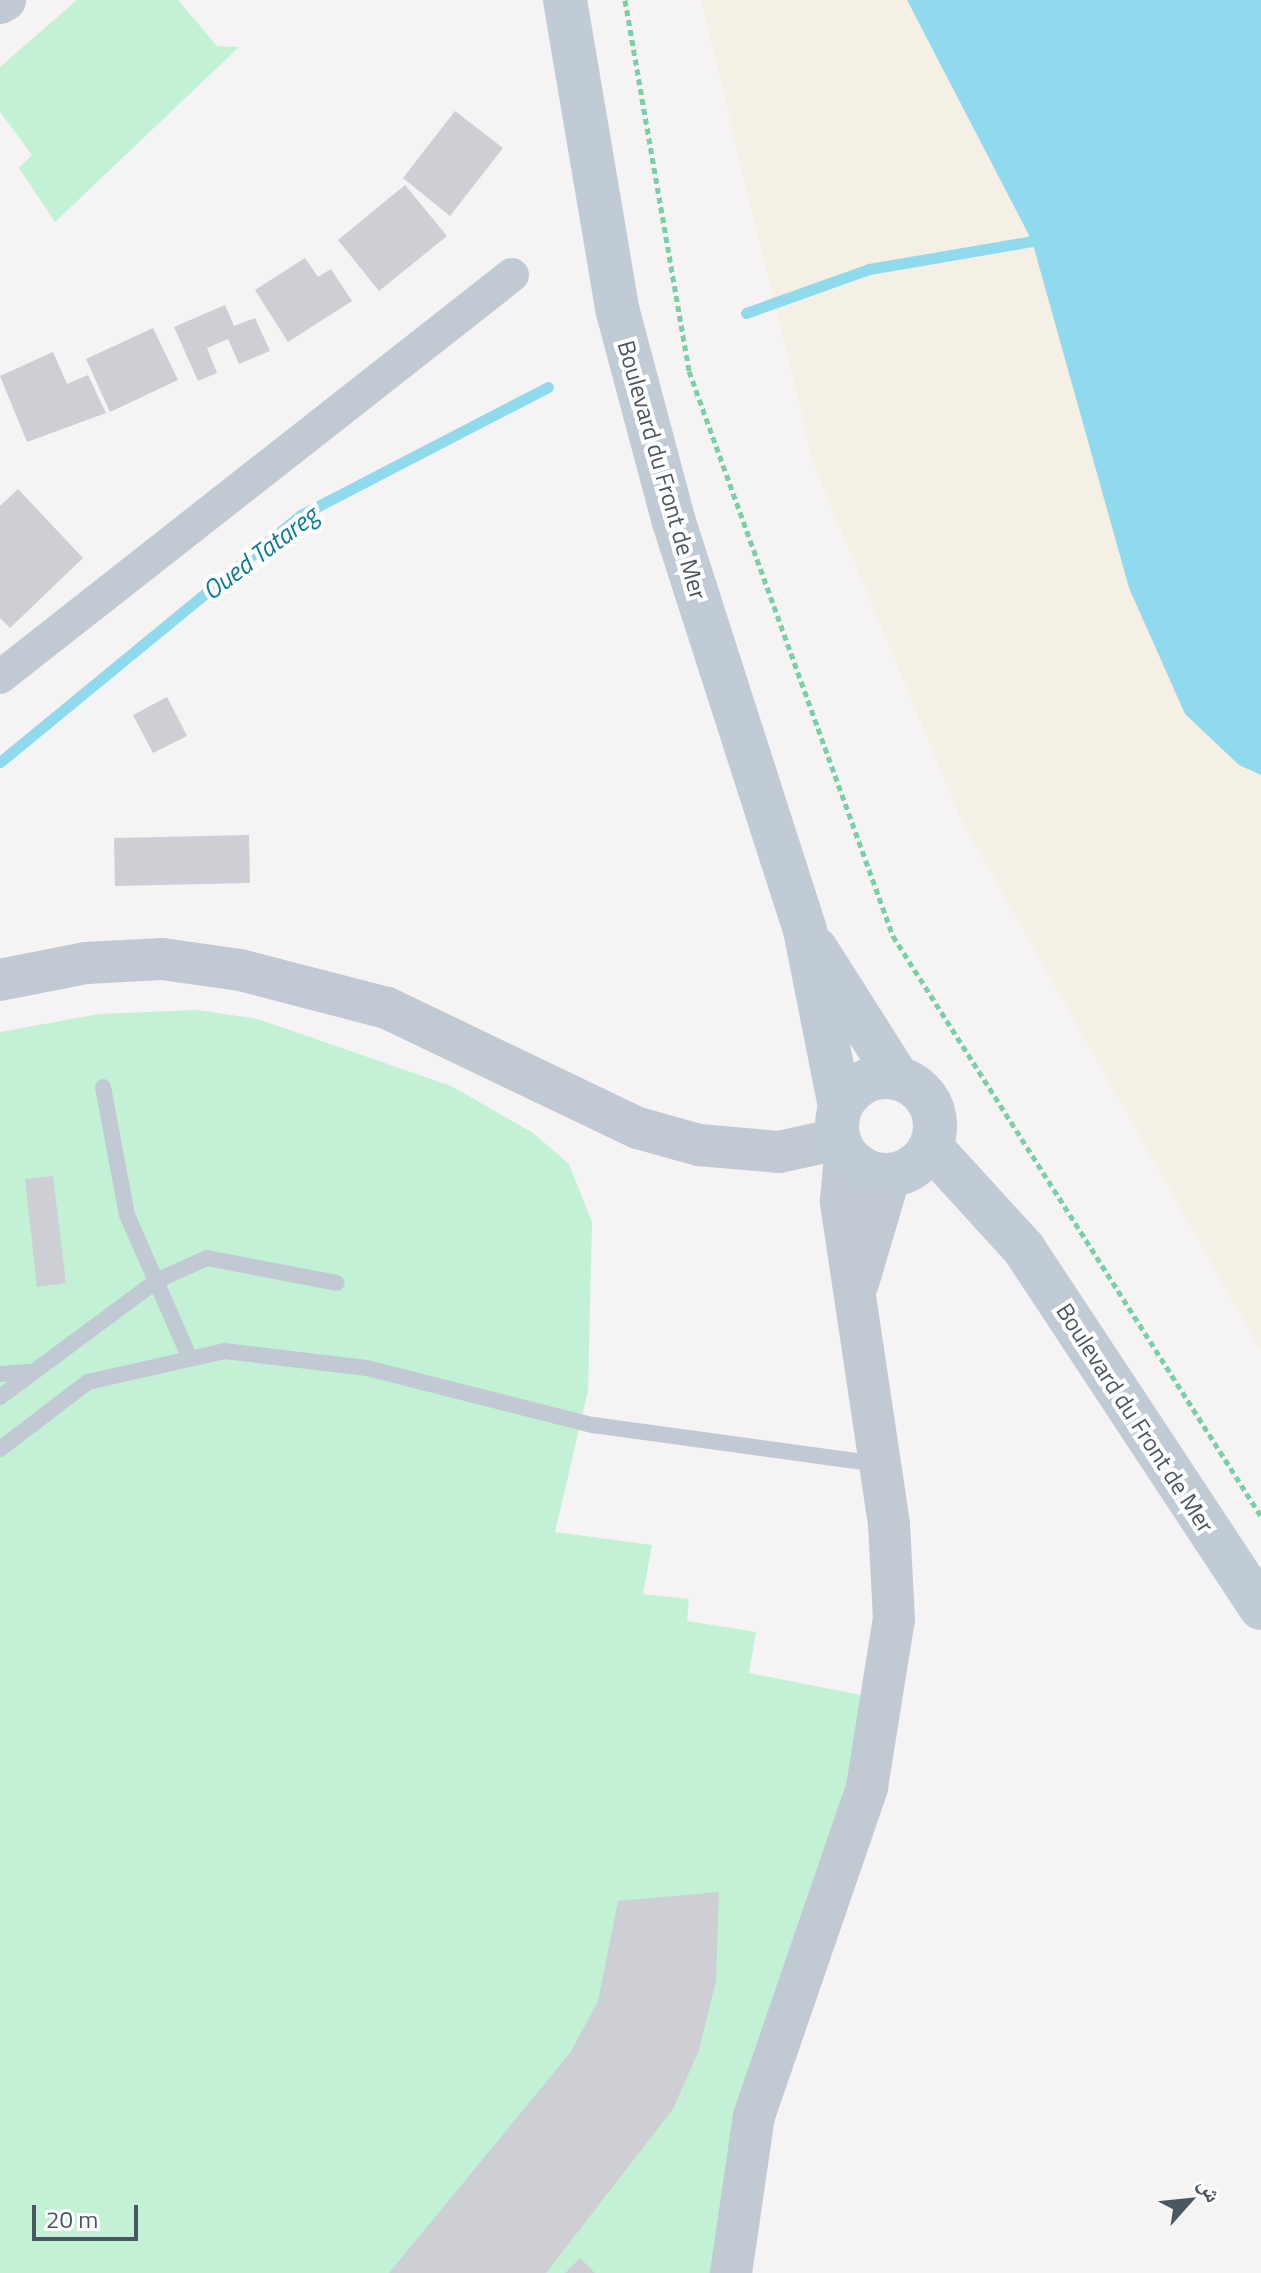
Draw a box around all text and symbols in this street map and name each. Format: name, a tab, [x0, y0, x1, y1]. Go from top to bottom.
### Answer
street label: Boulevard du Front de Mer	[611, 337, 713, 603]
water label: Oued Tatareg	[196, 499, 324, 607]
street label: Boulevard du Front de Mer	[1050, 1298, 1220, 1538]
north arrow	[1149, 2161, 1229, 2241]
text: ش	[1190, 2172, 1231, 2208]
scale bar	[36, 2189, 142, 2239]
text: 20 m	[46, 2201, 98, 2237]

